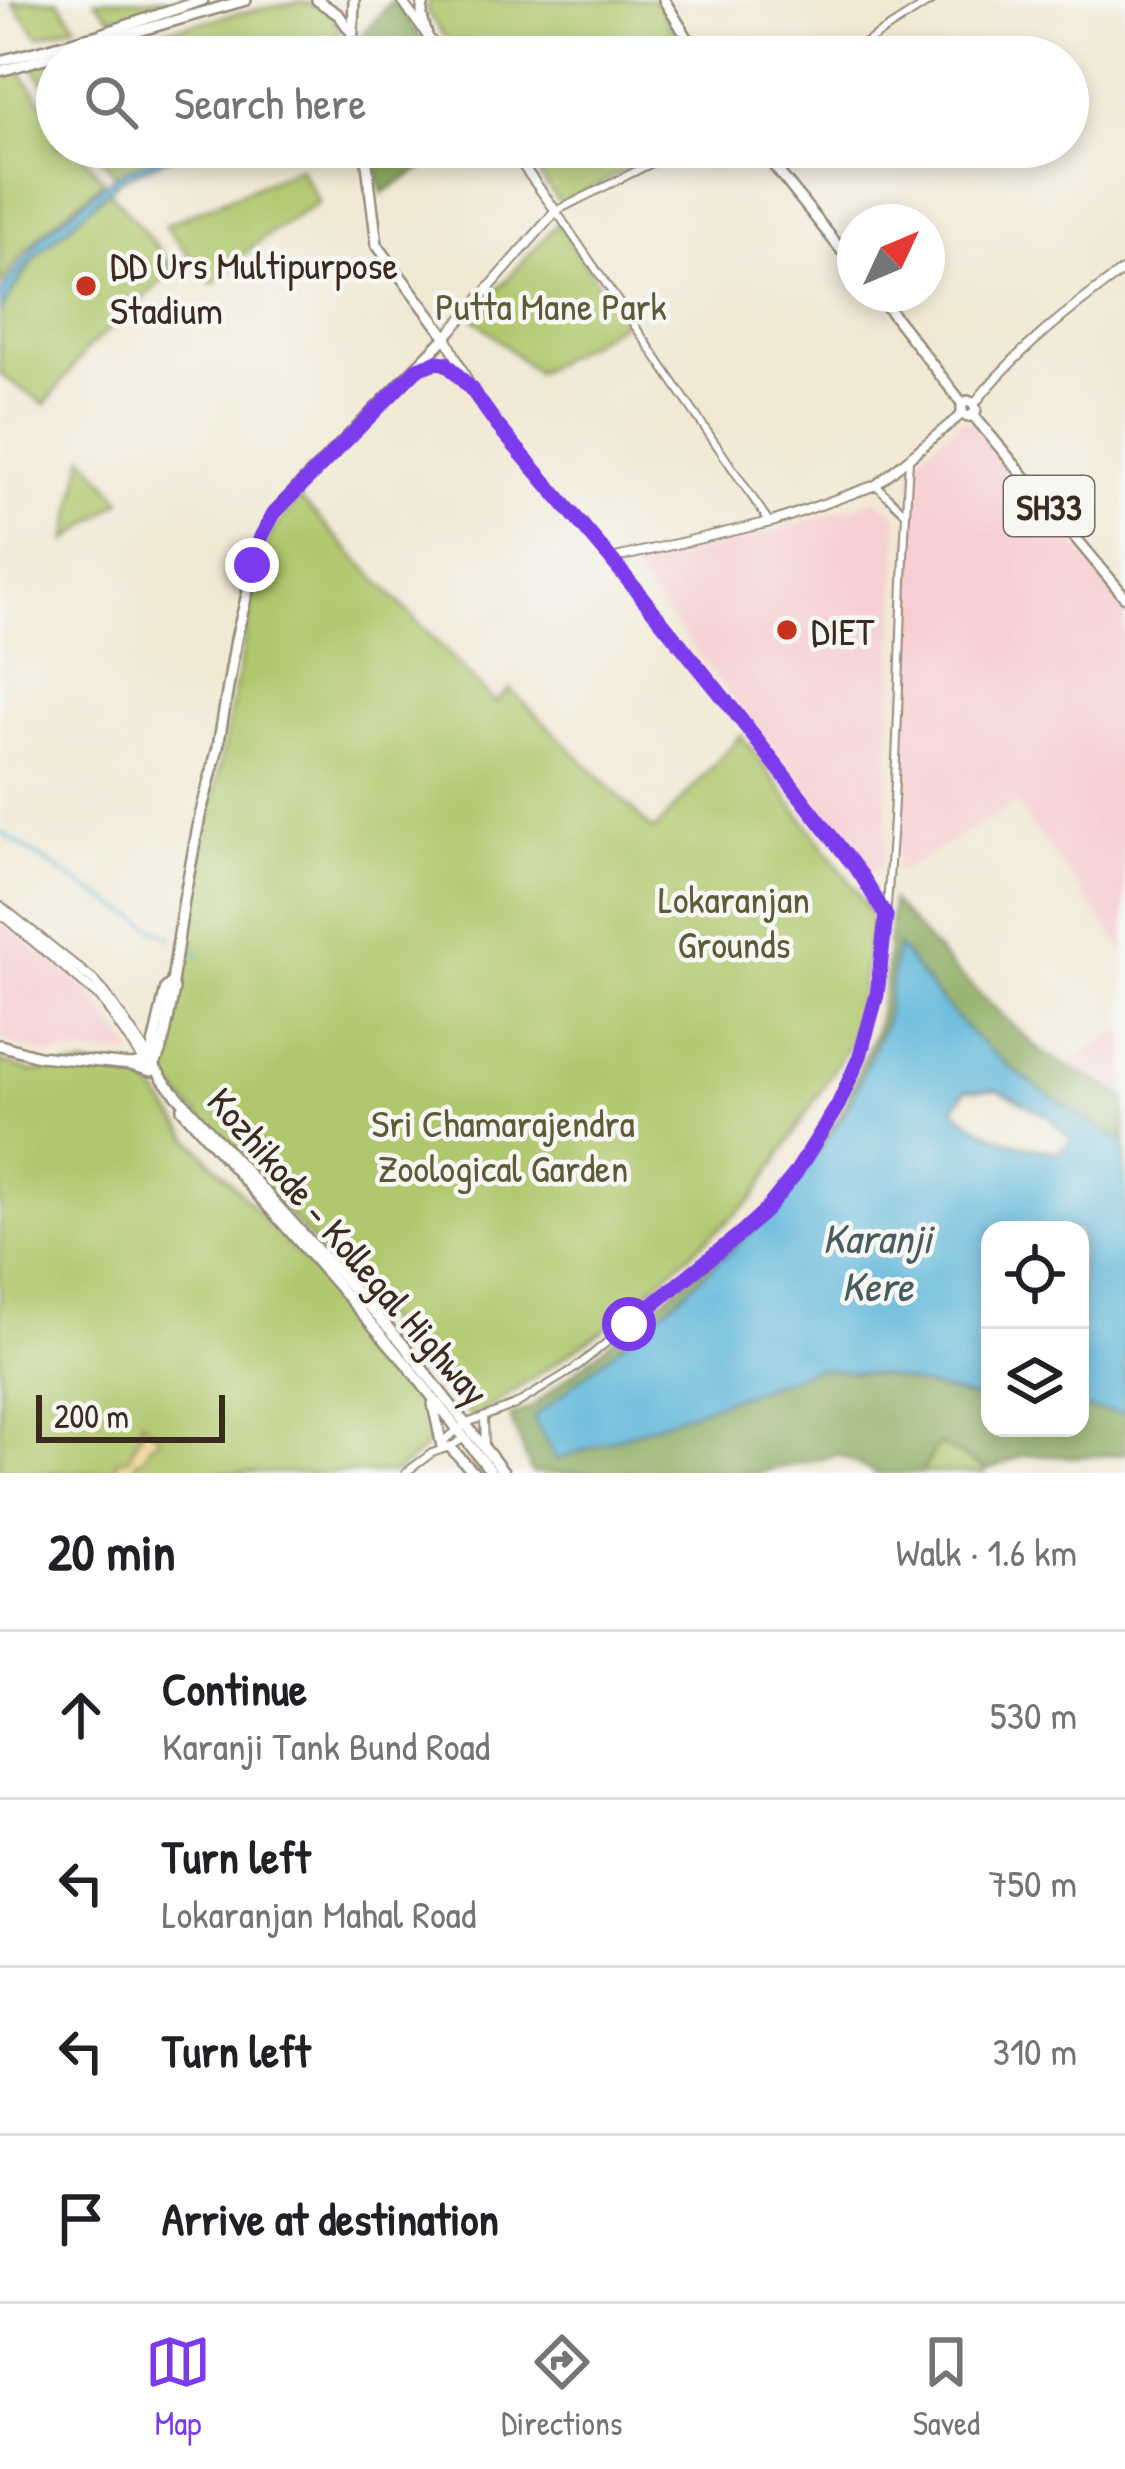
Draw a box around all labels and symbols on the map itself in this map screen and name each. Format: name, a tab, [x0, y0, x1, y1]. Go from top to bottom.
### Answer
north arrow	[837, 204, 945, 312]
place label: DD Urs Multipurpose Stadium	[110, 238, 398, 336]
marker: DD Urs Multipurpose Stadium	[73, 273, 99, 299]
park label: Putta Mane Park	[435, 279, 667, 332]
road number: SH33	[1004, 476, 1094, 536]
route end	[225, 538, 279, 592]
place label: DIET	[811, 604, 875, 657]
marker: DIET	[774, 617, 800, 643]
park label: Lokaranjan Grounds	[658, 872, 810, 970]
street label: Kozhikode - Kollegal Highway	[196, 1076, 502, 1416]
park label: Sri Chamarajendra Zoological Garden	[371, 1096, 635, 1194]
water label: Karanji Kere	[822, 1209, 935, 1314]
route start	[602, 1297, 656, 1351]
scale bar	[36, 1389, 225, 1442]

